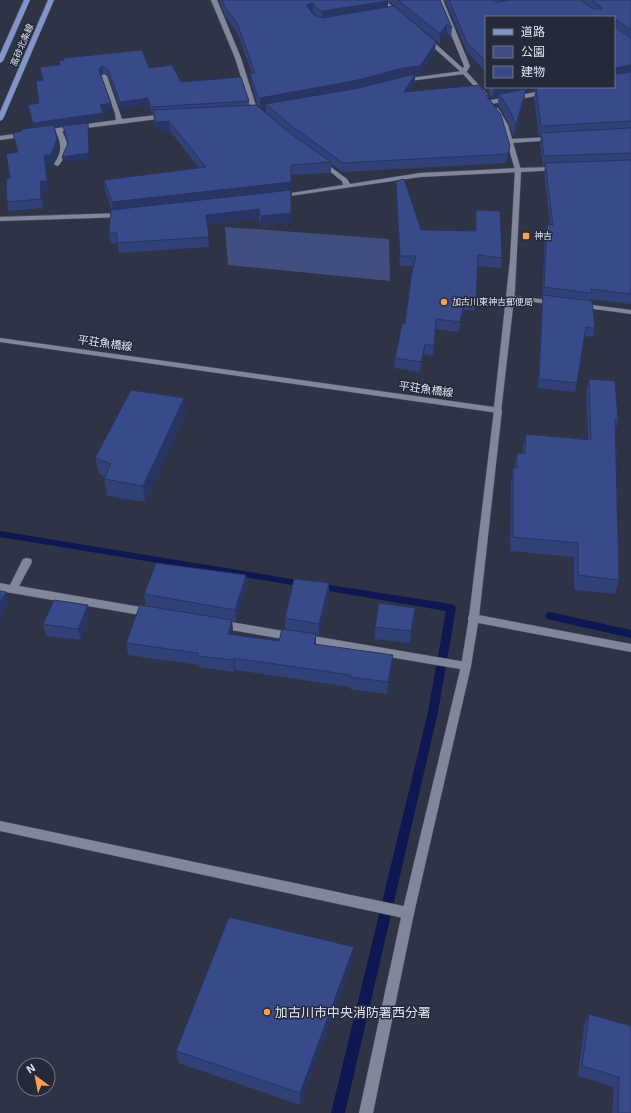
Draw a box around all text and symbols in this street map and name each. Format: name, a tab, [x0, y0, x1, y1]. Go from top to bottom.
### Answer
legend	[485, 16, 615, 88]
street label: 高砂北条線	[8, 21, 36, 68]
text: 道路	[521, 24, 545, 38]
text: 公園	[521, 44, 545, 58]
text: 建物	[521, 64, 545, 78]
place label: 神吉	[534, 230, 552, 241]
marker: 神吉	[521, 231, 531, 241]
place label: 加古川東神吉郵便局	[452, 296, 533, 307]
marker: 加古川東神吉郵便局	[439, 297, 449, 307]
street label: 平荘魚橋線	[77, 332, 133, 353]
street label: 平荘魚橋線	[398, 378, 454, 399]
place label: 加古川市中央消防署西分署	[275, 1004, 431, 1020]
marker: 加古川市中央消防署西分署	[262, 1007, 272, 1017]
north arrow	[16, 1057, 56, 1097]
text: N	[24, 1060, 37, 1076]

